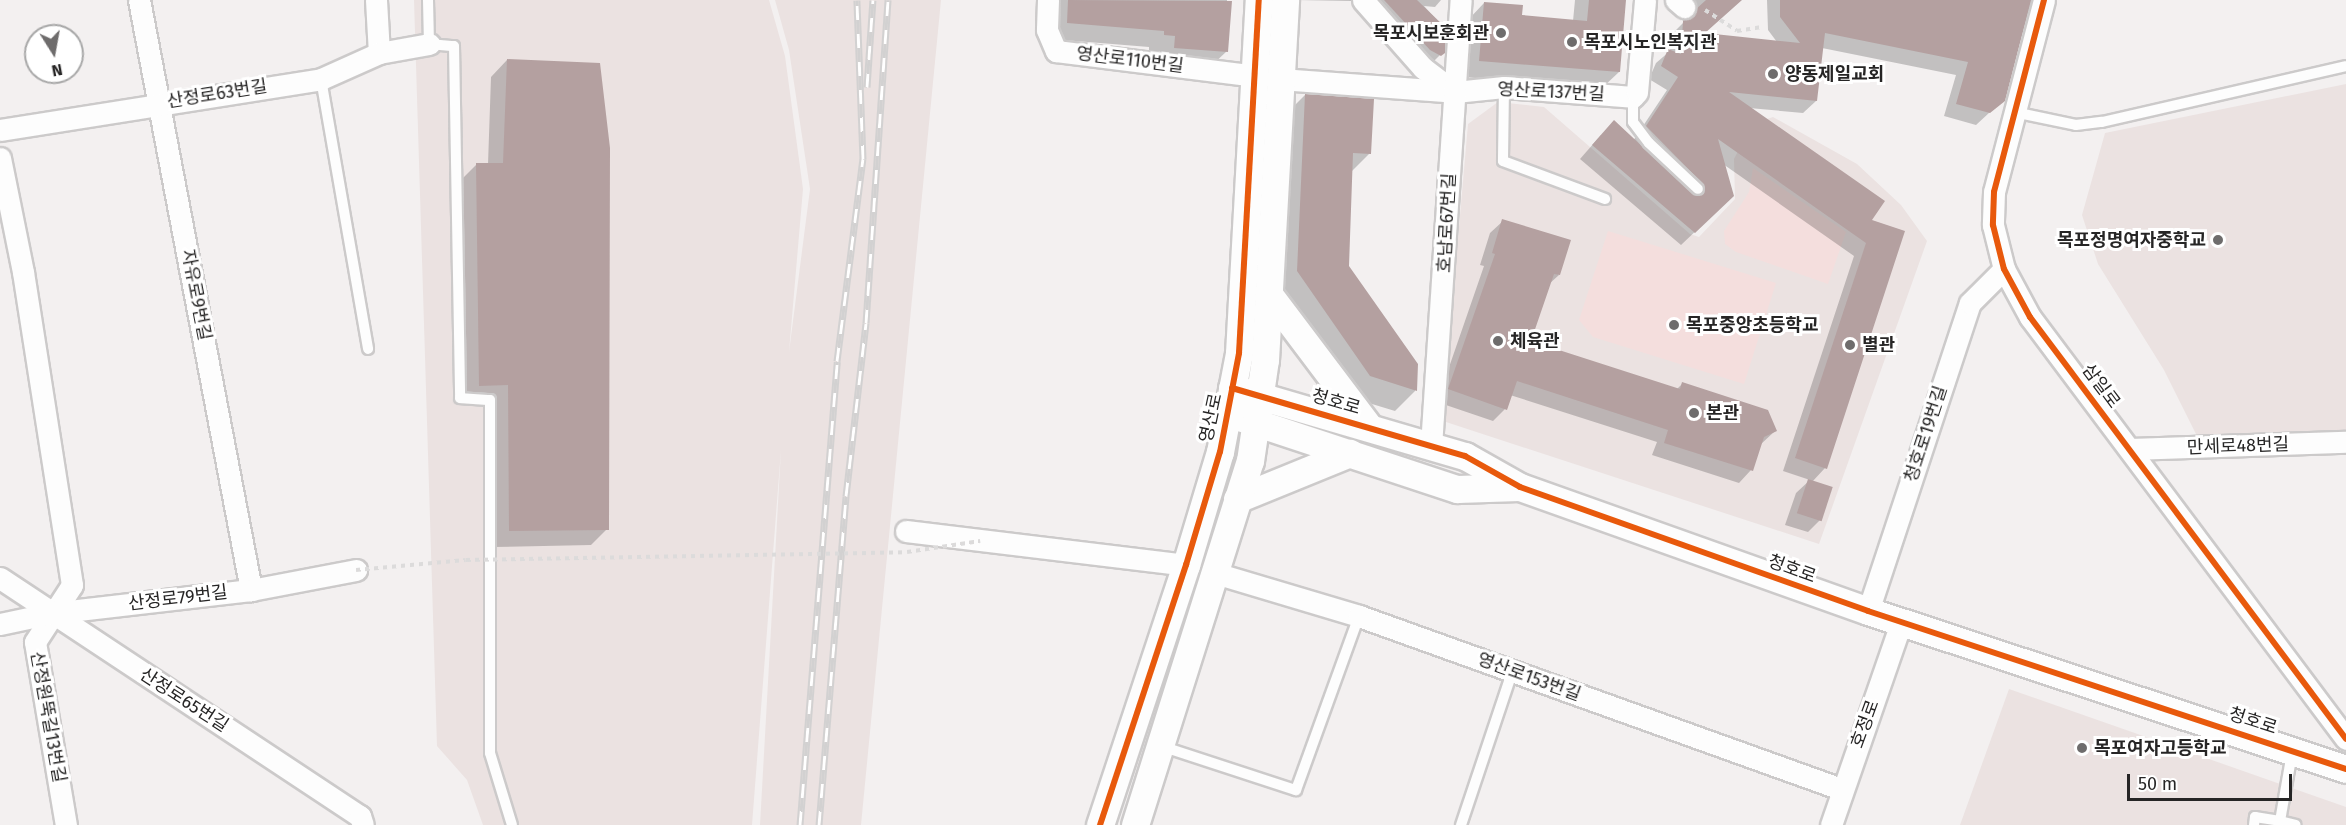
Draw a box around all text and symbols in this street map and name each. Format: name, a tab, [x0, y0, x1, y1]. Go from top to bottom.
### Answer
place label: 목포시보훈회관	[1373, 22, 1489, 44]
north arrow	[24, 24, 84, 84]
marker: 목포시보훈회관	[1494, 26, 1508, 40]
place label: 목포시노인복지관	[1584, 31, 1716, 53]
marker: 목포시노인복지관	[1565, 35, 1579, 49]
street label: 영산로110번길	[1075, 43, 1185, 77]
text: N	[50, 60, 64, 81]
place label: 양동제일교회	[1785, 63, 1884, 85]
marker: 양동제일교회	[1766, 67, 1780, 81]
street label: 산정로63번길	[165, 75, 269, 113]
street label: 영산로137번길	[1497, 78, 1605, 106]
street label: 호남로67번길	[1434, 173, 1460, 273]
place label: 목포정명여자중학교	[2057, 229, 2206, 251]
marker: 목포정명여자중학교	[2211, 233, 2225, 247]
street label: 자유로9번길	[177, 248, 215, 342]
place label: 목포중앙초등학교	[1686, 314, 1818, 336]
marker: 목포중앙초등학교	[1667, 318, 1681, 332]
place label: 체육관	[1510, 330, 1560, 352]
marker: 체육관	[1491, 334, 1505, 348]
place label: 별관	[1862, 334, 1895, 356]
marker: 별관	[1843, 338, 1857, 352]
street label: 삼일로	[2077, 360, 2125, 412]
street label: 청호로19번길	[1900, 383, 1952, 485]
street label: 청호로	[1309, 385, 1363, 419]
street label: 영산로	[1195, 391, 1227, 445]
place label: 본관	[1706, 402, 1739, 424]
marker: 본관	[1687, 406, 1701, 420]
street label: 만세로48번길	[2187, 433, 2289, 459]
street label: 청호로	[1765, 550, 1819, 588]
street label: 산정로79번길	[127, 581, 229, 615]
street label: 영산로153번길	[1474, 648, 1584, 706]
street label: 산정원뚝길13번길	[26, 650, 70, 784]
street label: 산정로65번길	[136, 663, 232, 737]
street label: 호정로	[1846, 697, 1884, 751]
street label: 청호로	[2226, 703, 2280, 739]
place label: 목포여자고등학교	[2094, 737, 2226, 759]
marker: 목포여자고등학교	[2075, 741, 2089, 755]
scale bar	[2130, 762, 2295, 800]
text: 50 m	[2138, 773, 2177, 795]

